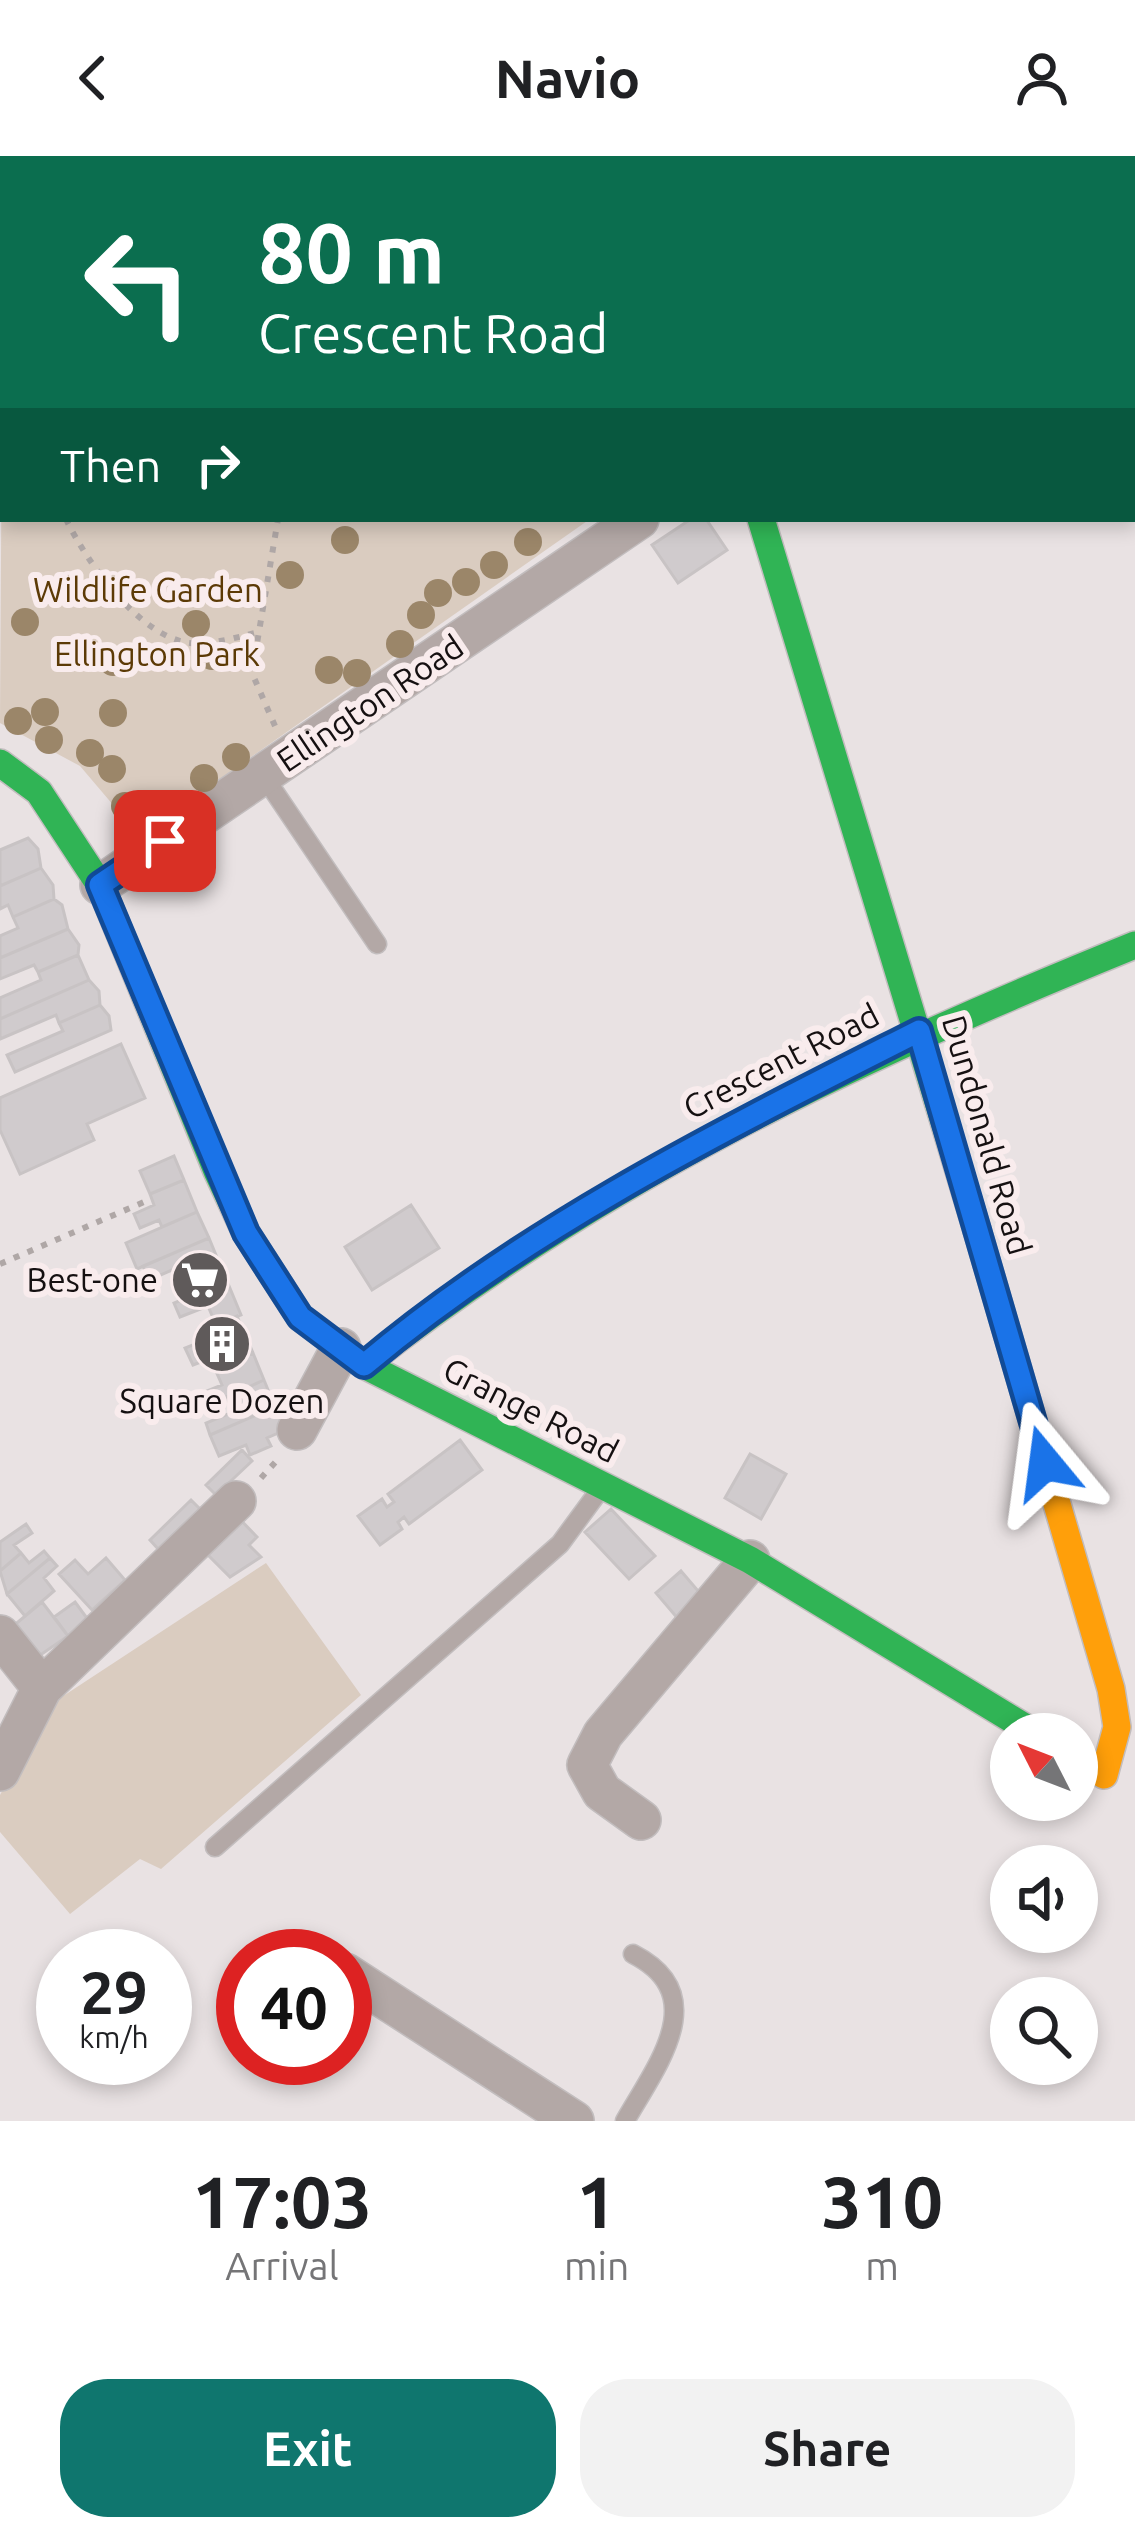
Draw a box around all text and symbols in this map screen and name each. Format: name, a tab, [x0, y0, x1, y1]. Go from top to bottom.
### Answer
icon: back	[60, 45, 126, 111]
icon: person	[1009, 45, 1075, 111]
text: Navio	[495, 48, 640, 108]
icon: left	[60, 204, 216, 360]
text: 80 m	[258, 205, 445, 299]
text: Crescent Road	[258, 303, 608, 363]
icon: right	[185, 432, 251, 498]
text: Then	[60, 440, 161, 491]
park label: Wildlife Garden	[33, 571, 263, 608]
street label: Ellington Road	[270, 627, 470, 778]
park label: Ellington Park	[54, 635, 260, 672]
pin	[114, 790, 216, 892]
icon: arrive	[132, 808, 198, 874]
street label: Crescent Road	[677, 995, 885, 1126]
street label: Dundonald Road	[936, 1011, 1039, 1259]
supermarket icon: Best-one	[169, 1249, 231, 1311]
place label: Best-one	[26, 1261, 158, 1298]
building icon: Square Dozen	[191, 1313, 253, 1375]
street label: Grange Road	[438, 1350, 625, 1469]
place label: Square Dozen	[120, 1382, 324, 1419]
position arrow	[982, 1400, 1108, 1526]
north arrow	[990, 1713, 1098, 1821]
map controls	[990, 1713, 1098, 2085]
button: sound	[990, 1845, 1098, 1953]
speed limit sign: 40	[216, 1929, 372, 2085]
text: 29	[80, 1958, 148, 2025]
button: search	[990, 1977, 1098, 2085]
text: km/h	[79, 2020, 149, 2054]
text: 17:03	[192, 2161, 372, 2242]
text: 1	[576, 2161, 617, 2242]
text: 310	[821, 2161, 943, 2242]
text: Arrival	[225, 2244, 339, 2287]
text: min	[564, 2244, 629, 2287]
text: m	[865, 2244, 899, 2287]
button: Exit	[60, 2379, 556, 2517]
button: Share	[580, 2379, 1075, 2517]

